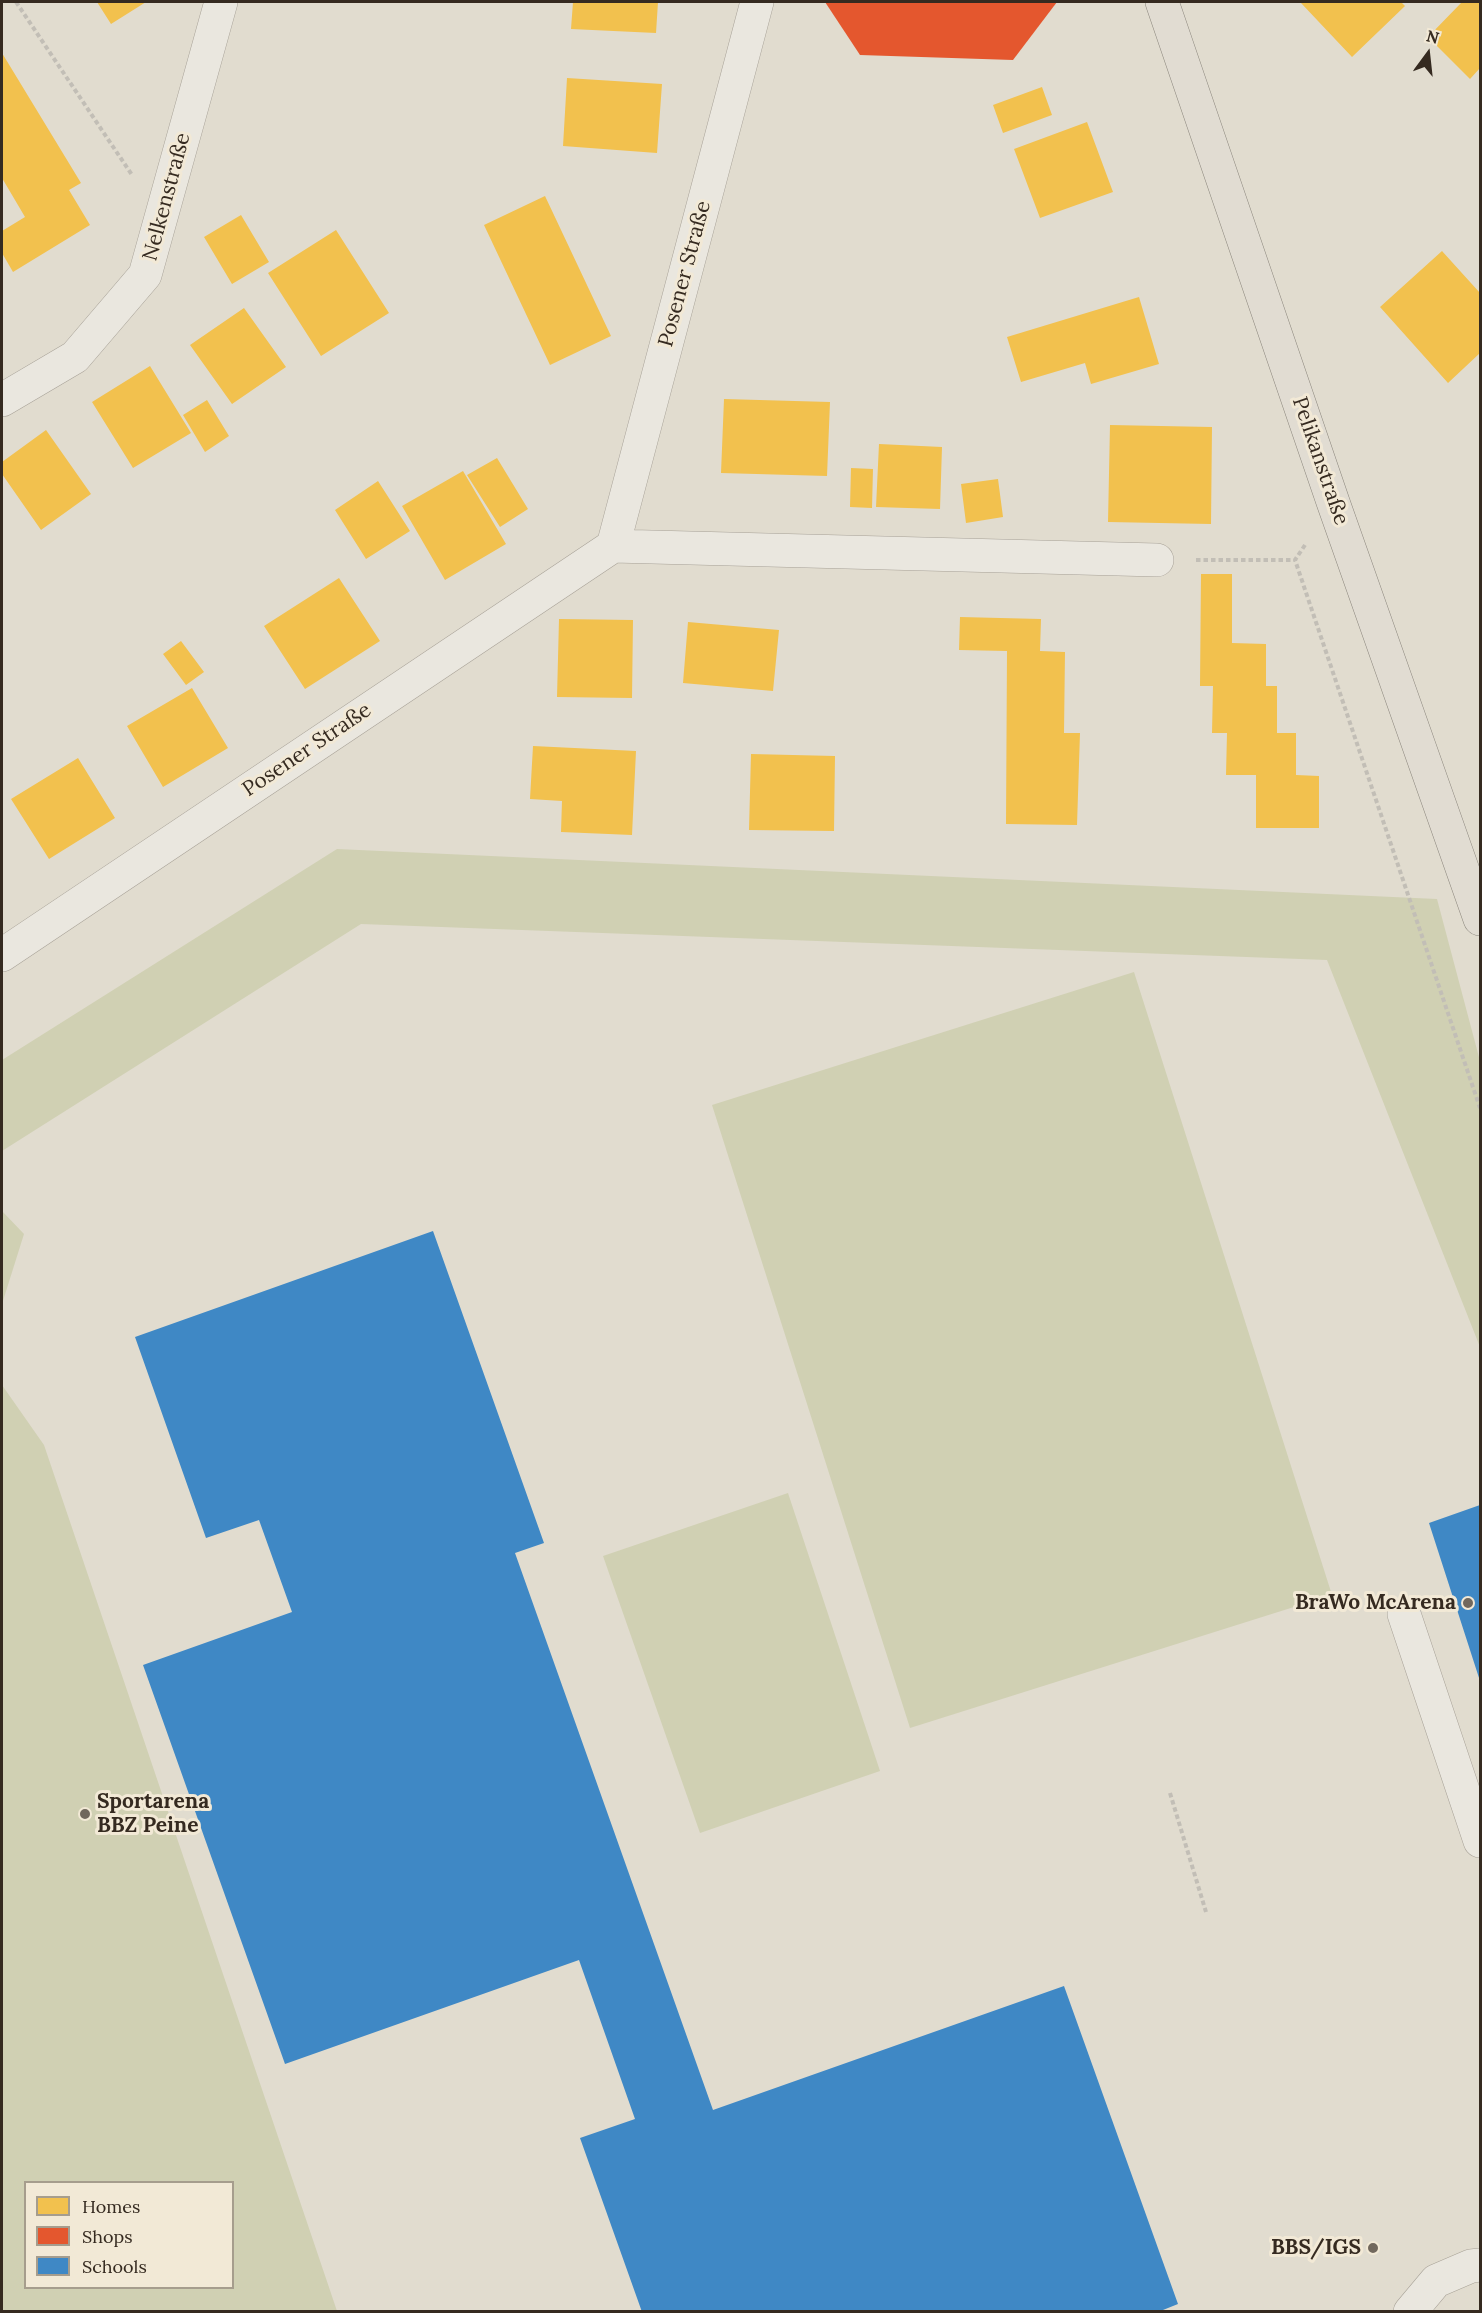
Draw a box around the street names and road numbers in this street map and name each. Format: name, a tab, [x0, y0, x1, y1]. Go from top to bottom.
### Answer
street label: Nelkenstraße	[138, 130, 196, 264]
street label: Posener Straße	[653, 198, 717, 350]
street label: Pelikanstraße	[1286, 394, 1354, 528]
street label: Posener Straße	[238, 698, 376, 802]

